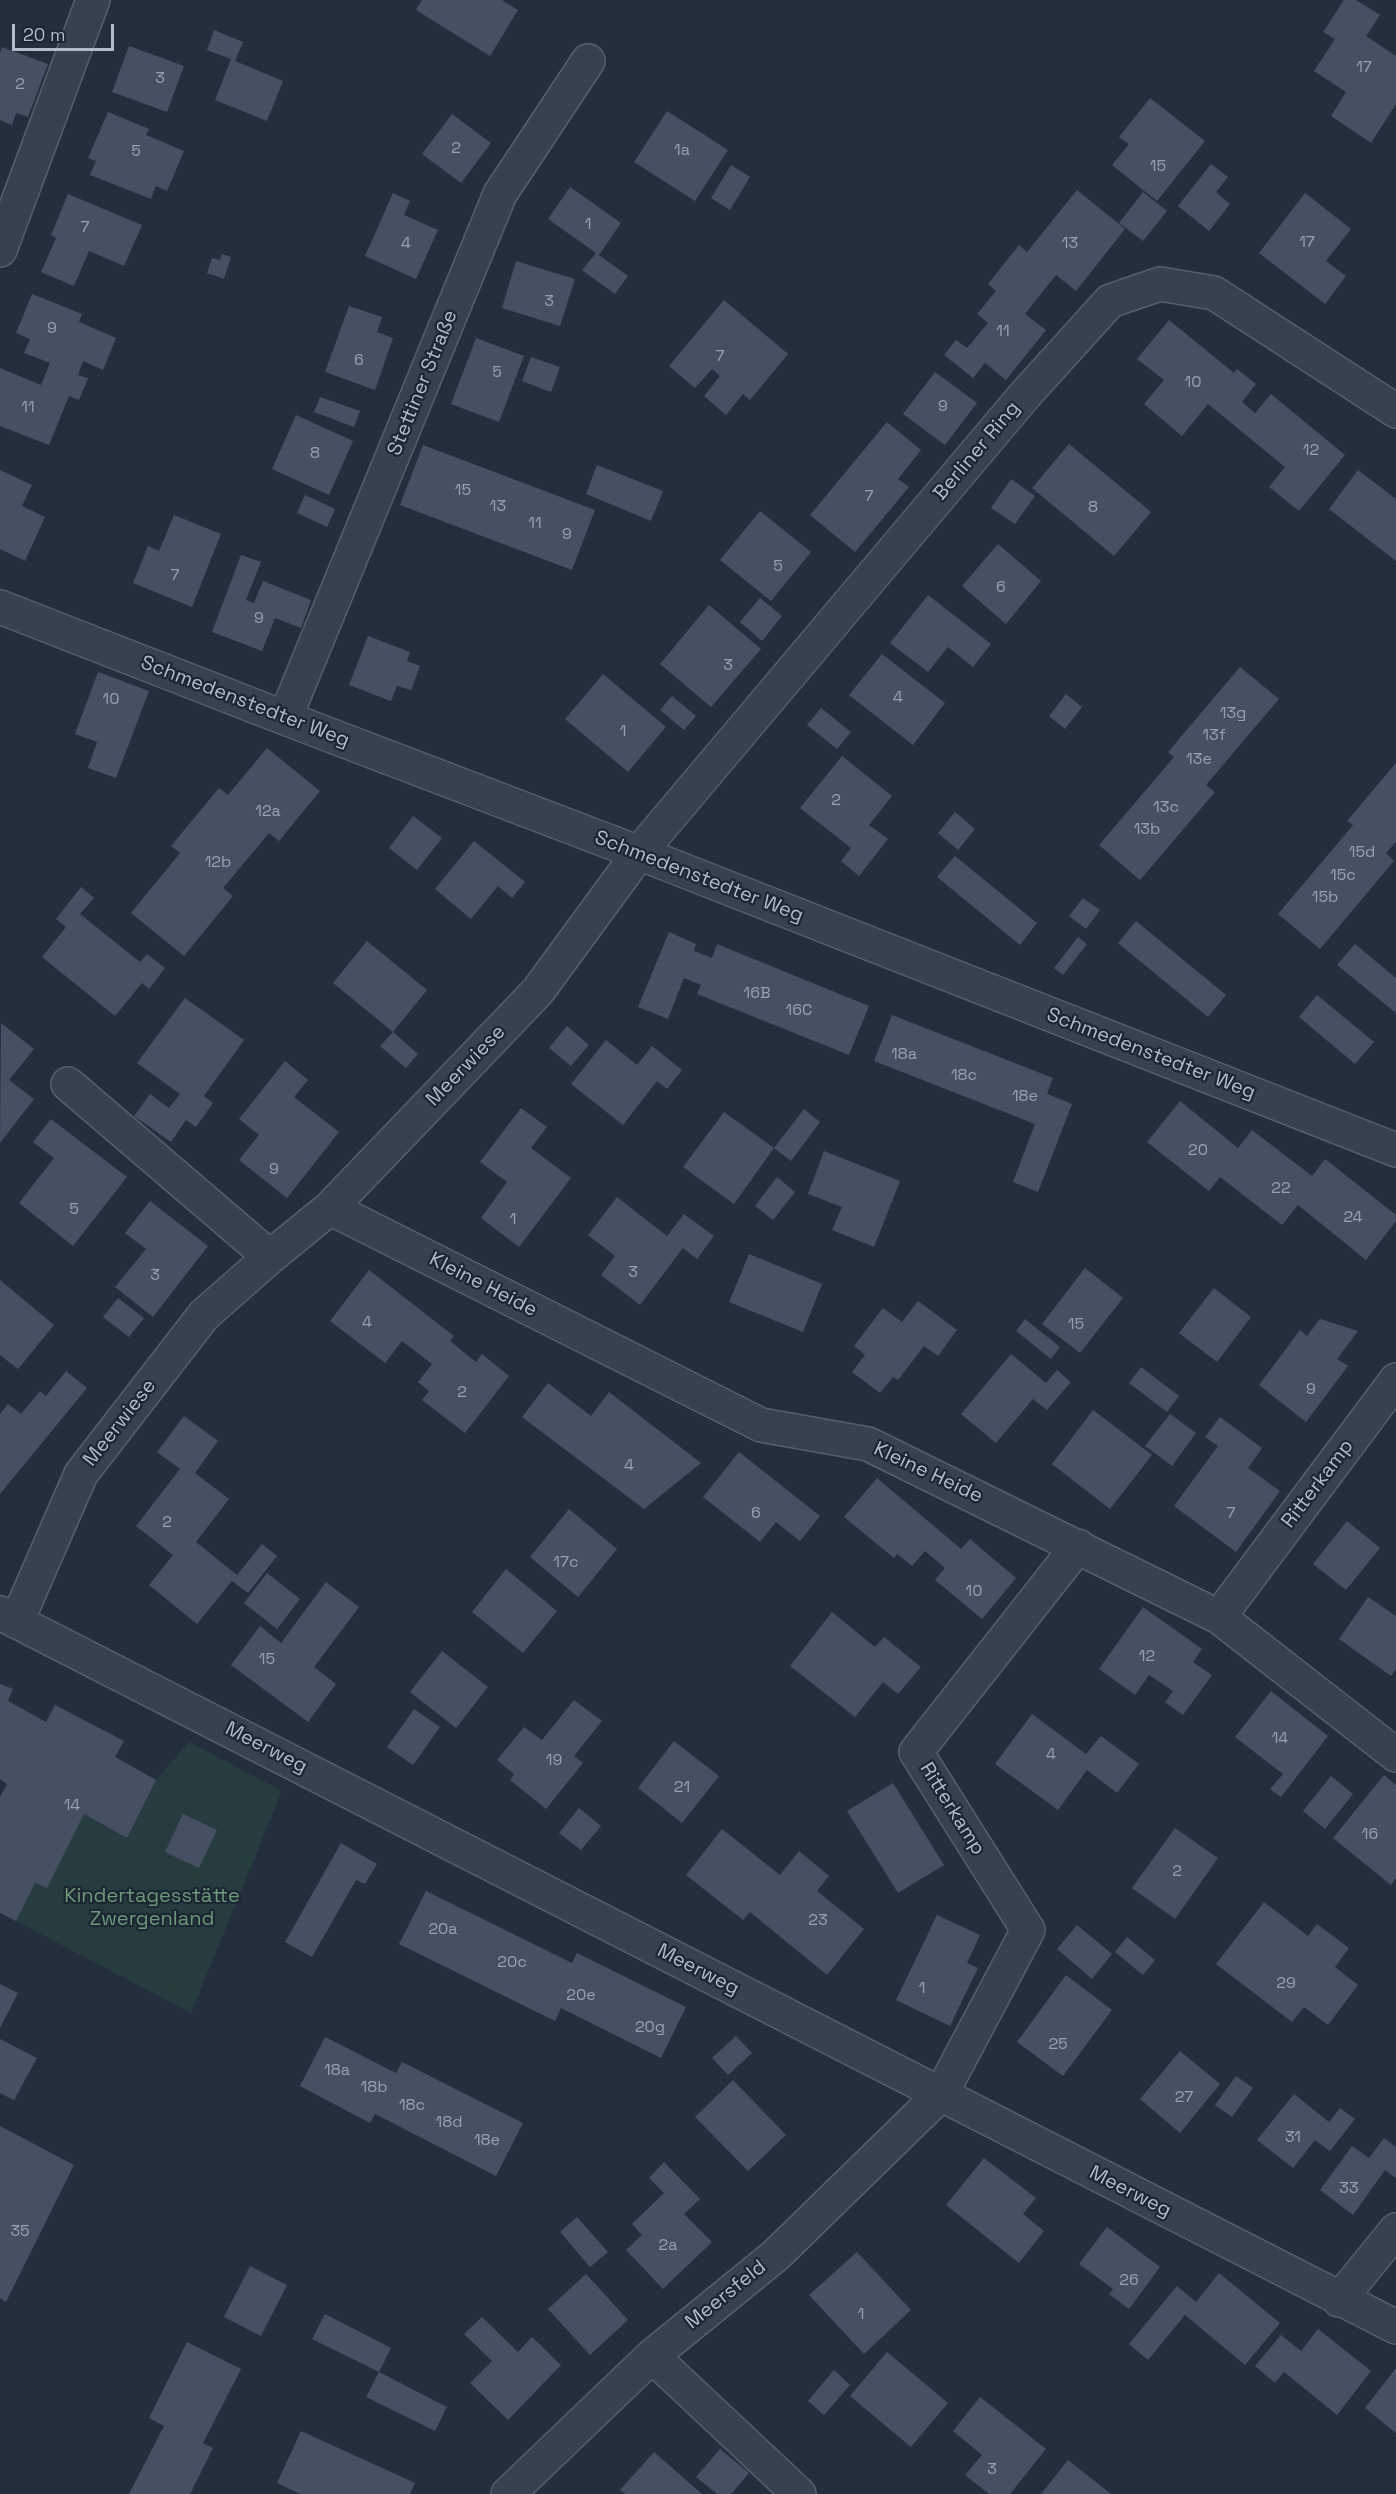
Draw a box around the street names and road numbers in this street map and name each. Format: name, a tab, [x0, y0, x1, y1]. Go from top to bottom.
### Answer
street label: Stettiner Straße	[383, 307, 463, 459]
street label: Berliner Ring	[929, 397, 1025, 505]
street label: Schmedenstedter Weg	[137, 651, 353, 753]
street label: Schmedenstedter Weg	[591, 826, 807, 928]
street label: Schmedenstedter Weg	[1043, 1003, 1259, 1105]
street label: Meerwiese	[421, 1020, 511, 1112]
street label: Kleine Heide	[425, 1248, 541, 1322]
street label: Meerwiese	[79, 1375, 161, 1471]
street label: Ritterkamp	[1277, 1435, 1359, 1533]
street label: Kleine Heide	[870, 1437, 986, 1509]
street label: Meerweg	[221, 1717, 311, 1779]
street label: Ritterkamp	[914, 1758, 990, 1860]
street label: Meerweg	[653, 1939, 743, 2001]
street label: Meerweg	[1085, 2161, 1175, 2223]
street label: Meersfeld	[681, 2255, 771, 2335]

